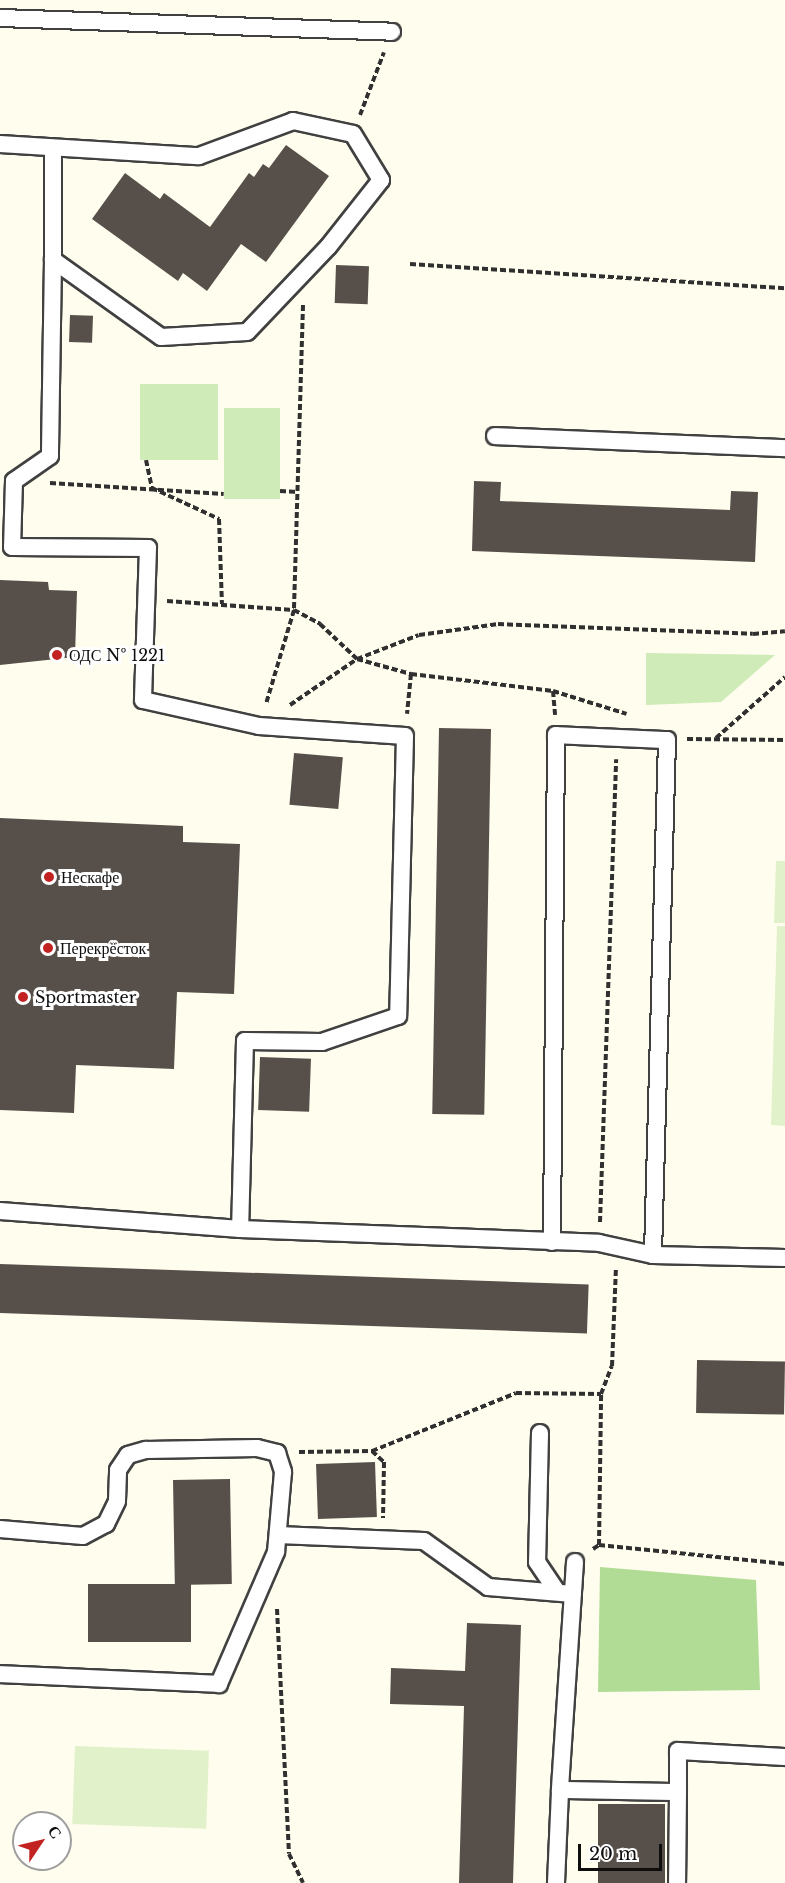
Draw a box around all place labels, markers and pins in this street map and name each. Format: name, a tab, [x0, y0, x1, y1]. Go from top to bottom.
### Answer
place label: ОДС № 1221	[69, 645, 165, 665]
marker: ОДС № 1221	[50, 648, 64, 662]
place label: Нескафе	[61, 867, 119, 887]
marker: Нескафе	[42, 870, 56, 884]
place label: Перекрёсток	[60, 938, 146, 958]
marker: Перекрёсток	[41, 941, 55, 955]
place label: Sportmaster	[35, 987, 136, 1007]
marker: Sportmaster	[16, 990, 30, 1004]

